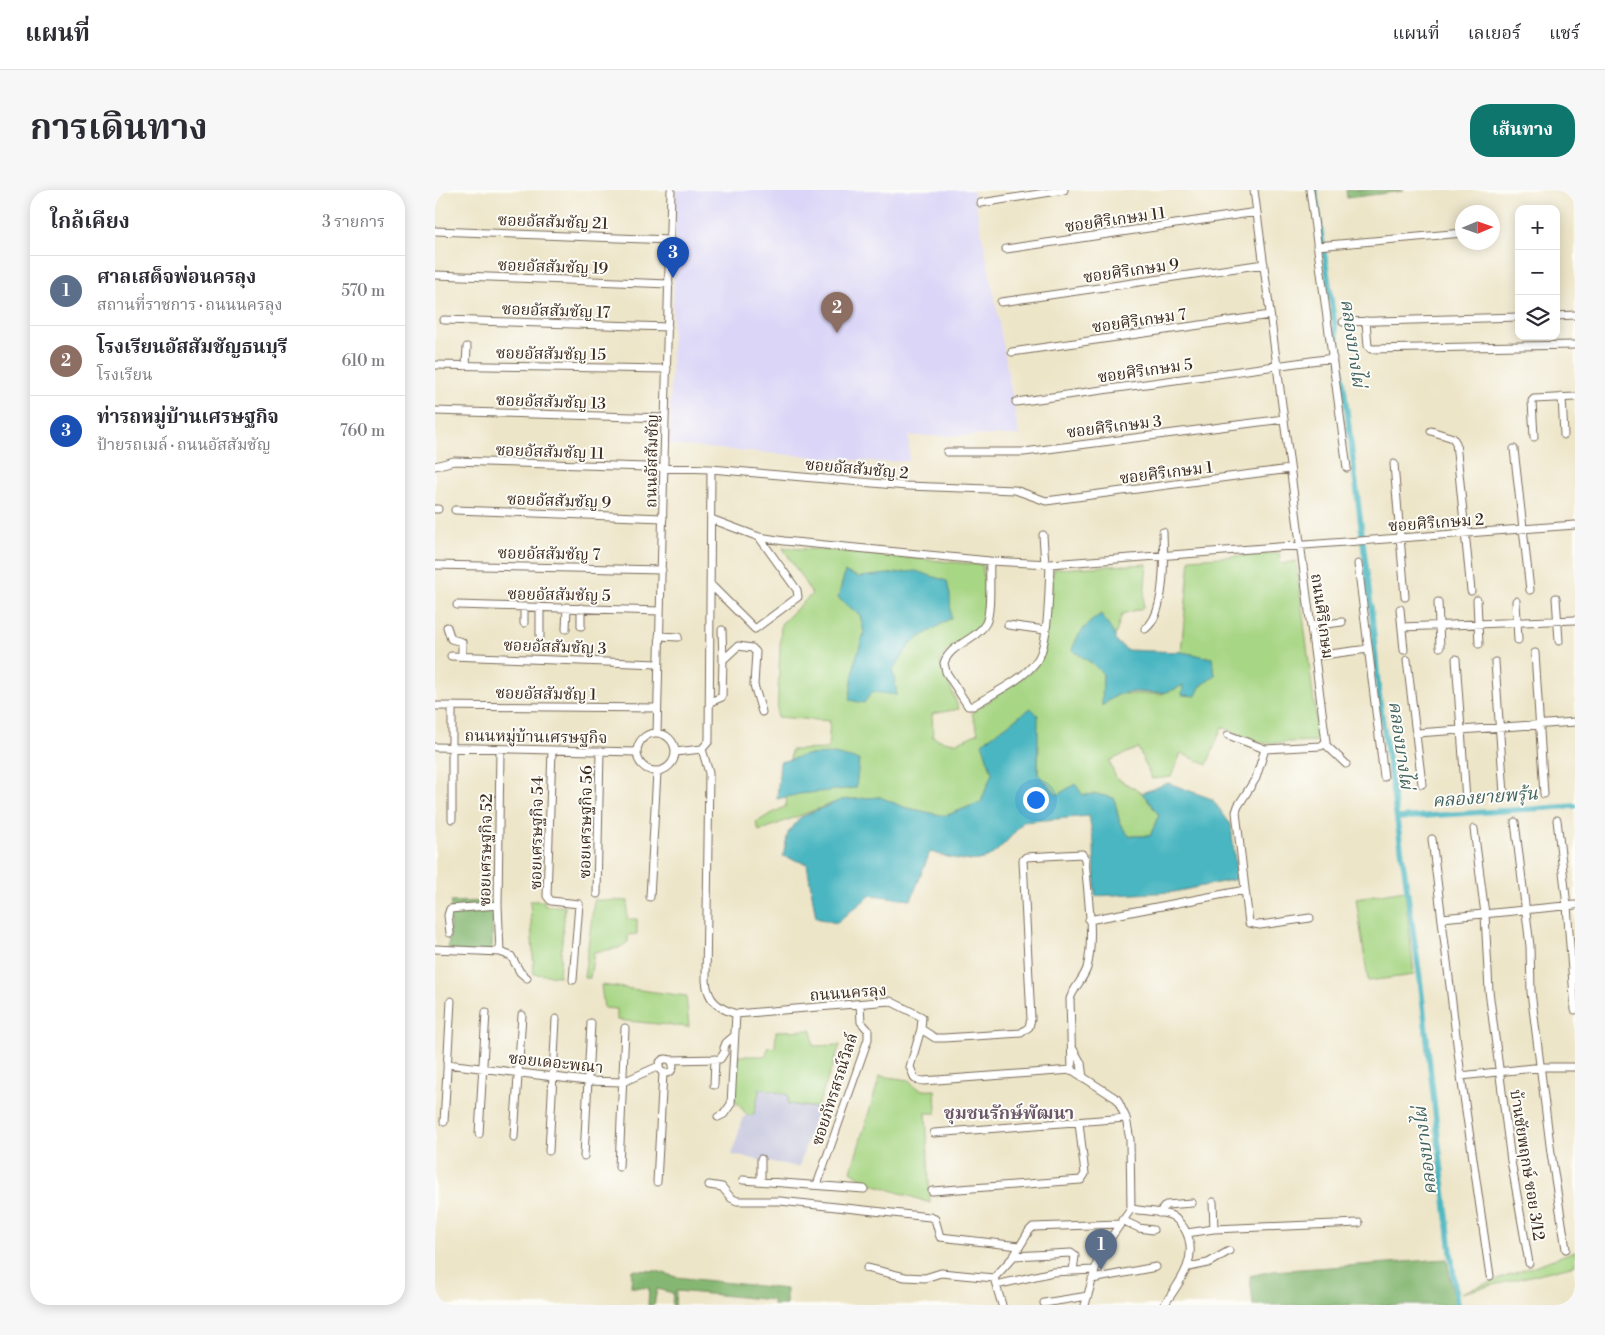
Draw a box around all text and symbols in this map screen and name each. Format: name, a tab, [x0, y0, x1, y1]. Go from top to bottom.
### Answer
text: แผนที่	[25, 19, 90, 49]
text: แผนที่	[1392, 22, 1440, 45]
text: เลเยอร์	[1468, 22, 1521, 45]
text: แชร์	[1549, 22, 1580, 45]
button: เส้นทาง	[1470, 104, 1575, 157]
text: การเดินทาง	[30, 107, 208, 150]
street label: ซอยศิริเกษม 11	[1064, 203, 1167, 237]
north arrow	[1455, 205, 1500, 250]
map controls	[1515, 205, 1560, 340]
button: +	[1515, 205, 1560, 250]
text: ใกล้เคียง	[50, 209, 130, 235]
street label: ซอยอัสสัมชัญ 21	[497, 210, 609, 234]
text: 3 รายการ	[322, 212, 385, 232]
pin: 3	[657, 237, 689, 278]
button: −	[1515, 250, 1560, 295]
street label: ซอยศิริเกษม 9	[1082, 254, 1181, 288]
street label: ซอยอัสสัมชัญ 19	[497, 255, 609, 279]
text: ศาลเสด็จพ่อนครลุง	[97, 265, 256, 289]
text: 1	[62, 281, 70, 301]
text: 570 m	[341, 281, 385, 301]
pin: 2	[821, 292, 853, 333]
text: สถานที่ราชการ · ถนนนครลุง	[97, 295, 283, 315]
button: layers	[1515, 295, 1560, 340]
water label: คลองบางไผ่	[1335, 297, 1372, 392]
street label: ซอยอัสสัมชัญ 17	[501, 299, 611, 323]
street label: ซอยศิริเกษม 7	[1091, 304, 1188, 338]
text: โรงเรียนอัสสัมชัญธนบุรี	[97, 335, 287, 359]
street label: ซอยอัสสัมชัญ 15	[496, 343, 606, 365]
text: 2	[61, 351, 71, 371]
text: 610 m	[341, 351, 385, 371]
street label: ซอยศิริเกษม 5	[1096, 354, 1194, 388]
text: โรงเรียน	[97, 365, 153, 385]
street label: ซอยอัสสัมชัญ 13	[496, 390, 607, 414]
text: ท่ารถหมู่บ้านเศรษฐกิจ	[97, 405, 279, 429]
street label: ซอยศิริเกษม 3	[1065, 411, 1163, 443]
street label: ถนนอัสสัมชัญ	[641, 414, 663, 508]
text: 3	[61, 421, 71, 441]
text: 760 m	[340, 421, 385, 441]
text: ป้ายรถเมล์ · ถนนอัสสัมชัญ	[97, 435, 271, 455]
street label: ซอยอัสสัมชัญ 11	[495, 440, 605, 464]
street label: ซอยอัสสัมชัญ 2	[804, 455, 909, 483]
street label: ซอยศิริเกษม 1	[1118, 457, 1214, 489]
street label: ซอยอัสสัมชัญ 9	[507, 489, 612, 513]
street label: ซอยศิริเกษม 2	[1387, 510, 1485, 536]
street label: ซอยอัสสัมชัญ 7	[498, 543, 600, 565]
street label: ถนนศิริเกษม	[1306, 572, 1338, 660]
street label: ซอยอัสสัมชัญ 5	[507, 584, 611, 606]
street label: ซอยอัสสัมชัญ 3	[503, 635, 607, 659]
street label: ซอยอัสสัมชัญ 1	[495, 683, 597, 705]
water label: คลองบางไผ่	[1383, 699, 1420, 794]
street label: ถนนหมู่บ้านเศรษฐกิจ	[464, 726, 608, 748]
street label: ซอยเศรษฐกิจ 56	[575, 765, 597, 879]
street label: ซอยเศรษฐกิจ 54	[526, 776, 548, 890]
water label: คลองยายพรุ้น	[1431, 782, 1539, 813]
your location	[1023, 787, 1049, 813]
street label: ซอยเศรษฐกิจ 52	[475, 793, 497, 907]
street label: ถนนนครลุง	[809, 980, 887, 1007]
street label: ซอยภัทรสรณ์วิลล์	[807, 1030, 863, 1148]
street label: ซอยเดอะพณา	[507, 1048, 604, 1078]
street label: บ้านชัยพฤกษ์ ซอย 3/12	[1505, 1088, 1549, 1242]
district label: ชุมชนรักษ์พัฒนา	[944, 1102, 1074, 1125]
water label: คลองบางไผ่	[1406, 1102, 1442, 1197]
pin: 1	[1085, 1229, 1117, 1270]

